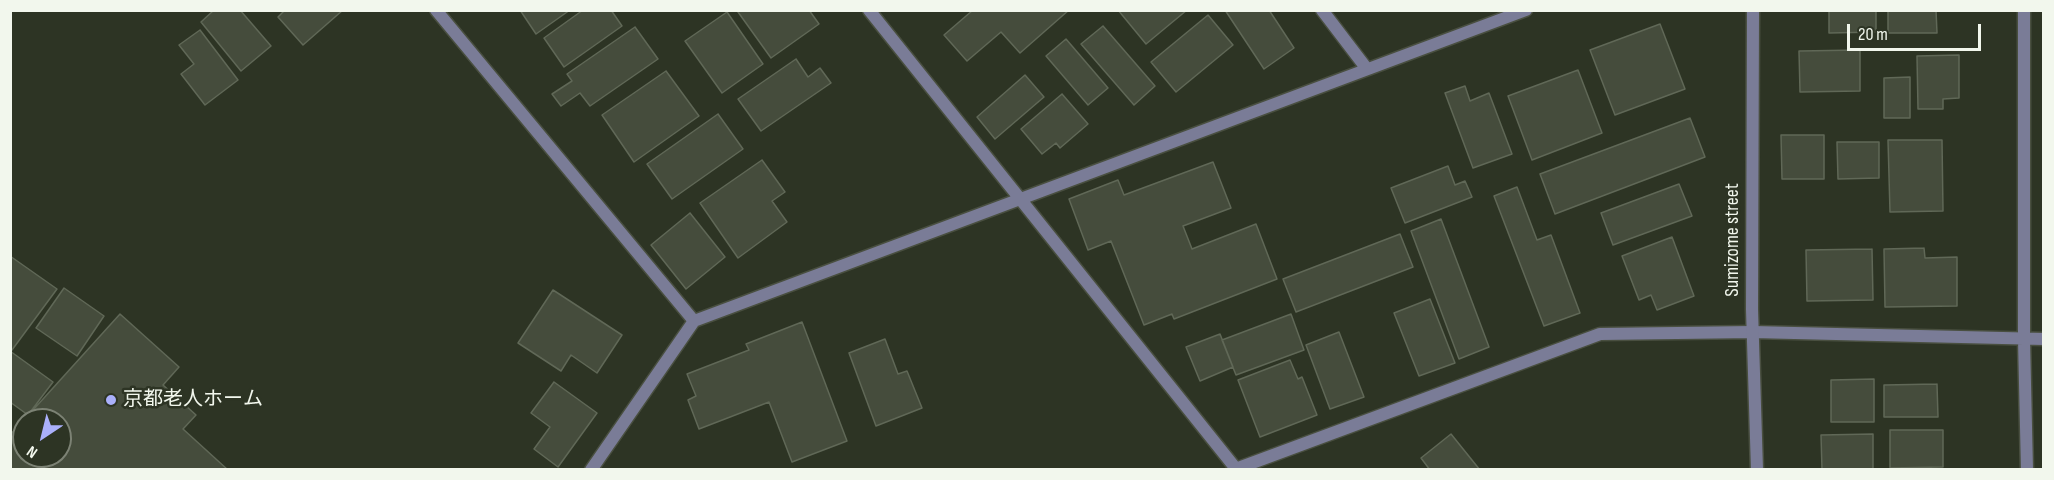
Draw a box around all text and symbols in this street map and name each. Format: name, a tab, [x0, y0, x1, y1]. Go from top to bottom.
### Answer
scale bar	[1850, 12, 1984, 50]
text: 20 m	[1858, 24, 1888, 45]
street label: Sumizome street	[1721, 183, 1745, 297]
place label: 京都老人ホーム	[123, 388, 263, 412]
marker: 京都老人ホーム	[104, 393, 118, 407]
north arrow	[12, 408, 72, 468]
text: N	[24, 441, 41, 462]

